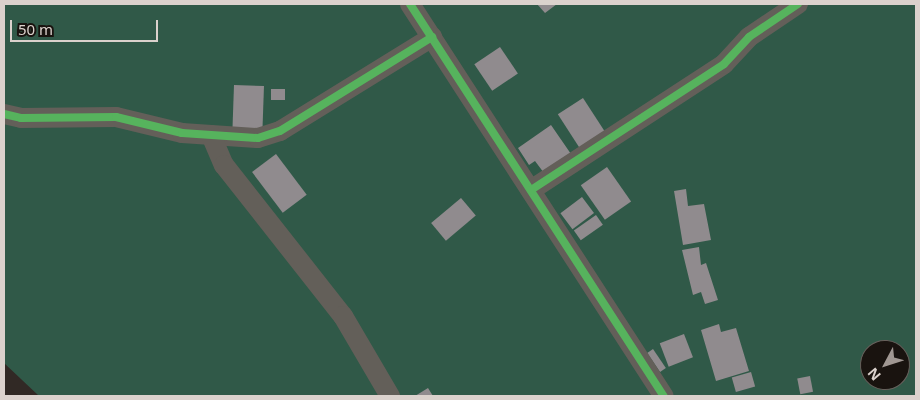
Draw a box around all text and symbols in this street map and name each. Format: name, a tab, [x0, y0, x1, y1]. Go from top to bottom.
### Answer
scale bar	[12, 10, 160, 42]
text: 50 m	[18, 19, 53, 39]
north arrow	[860, 340, 910, 390]
text: N	[863, 364, 885, 385]

